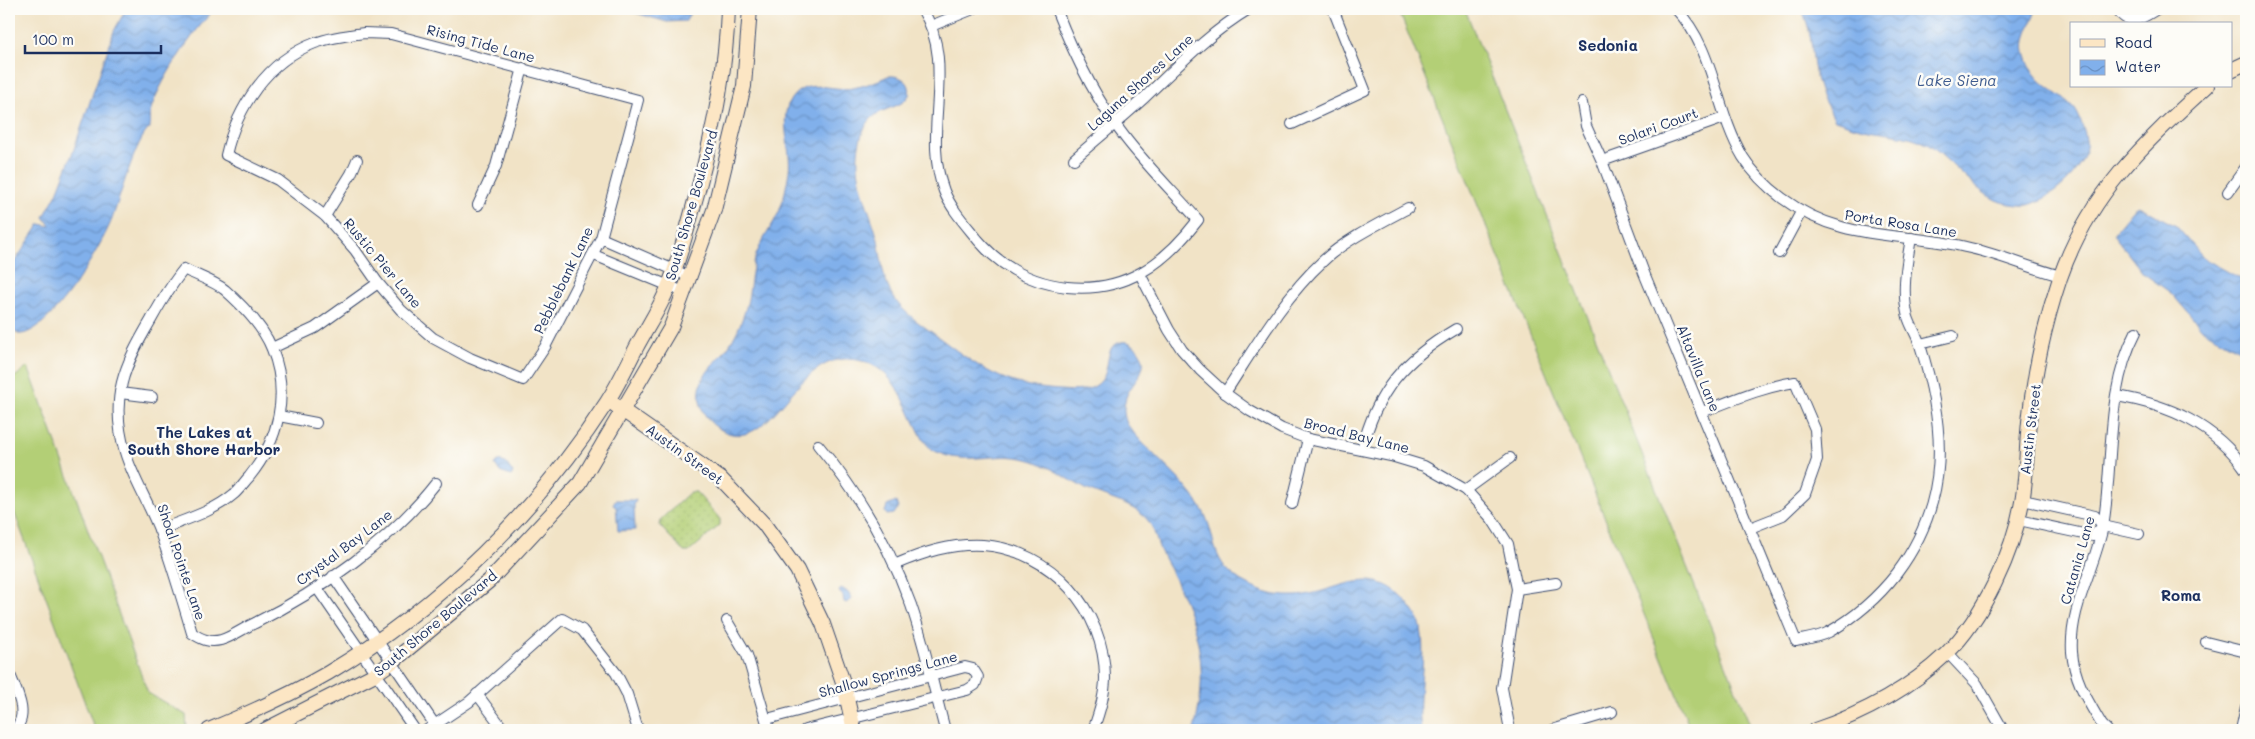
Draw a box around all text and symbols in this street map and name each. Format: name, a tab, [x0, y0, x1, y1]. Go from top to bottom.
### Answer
street label: Rising Tide Lane	[425, 19, 537, 67]
scale bar	[25, 22, 161, 54]
legend	[2070, 22, 2232, 88]
text: 100 m	[32, 29, 74, 49]
street label: Laguna Shores Lane	[1083, 29, 1197, 135]
text: Road	[2115, 32, 2152, 52]
district label: Sedonia	[1578, 35, 1638, 55]
text: Water	[2115, 56, 2161, 76]
water label: Lake Siena	[1917, 70, 1997, 90]
street label: Solari Court	[1616, 103, 1700, 149]
street label: South Shore Boulevard	[660, 128, 722, 282]
street label: Porta Rosa Lane	[1844, 205, 1958, 241]
street label: Rustic Pier Lane	[340, 214, 426, 312]
street label: Pebblebank Lane	[529, 223, 597, 337]
street label: Altavilla Lane	[1673, 322, 1725, 414]
street label: Austin Street	[2015, 382, 2045, 476]
street label: Broad Bay Lane	[1302, 413, 1412, 457]
street label: Austin Street	[642, 419, 728, 489]
district label: The Lakes at South Shore Harbor	[128, 422, 281, 459]
street label: Shoal Pointe Lane	[153, 501, 211, 623]
street label: Crystal Bay Lane	[292, 505, 396, 589]
street label: Catania Lane	[2055, 513, 2099, 607]
street label: South Shore Boulevard	[369, 566, 501, 680]
district label: Roma	[2161, 585, 2201, 605]
street label: Shallow Springs Lane	[817, 646, 959, 702]

